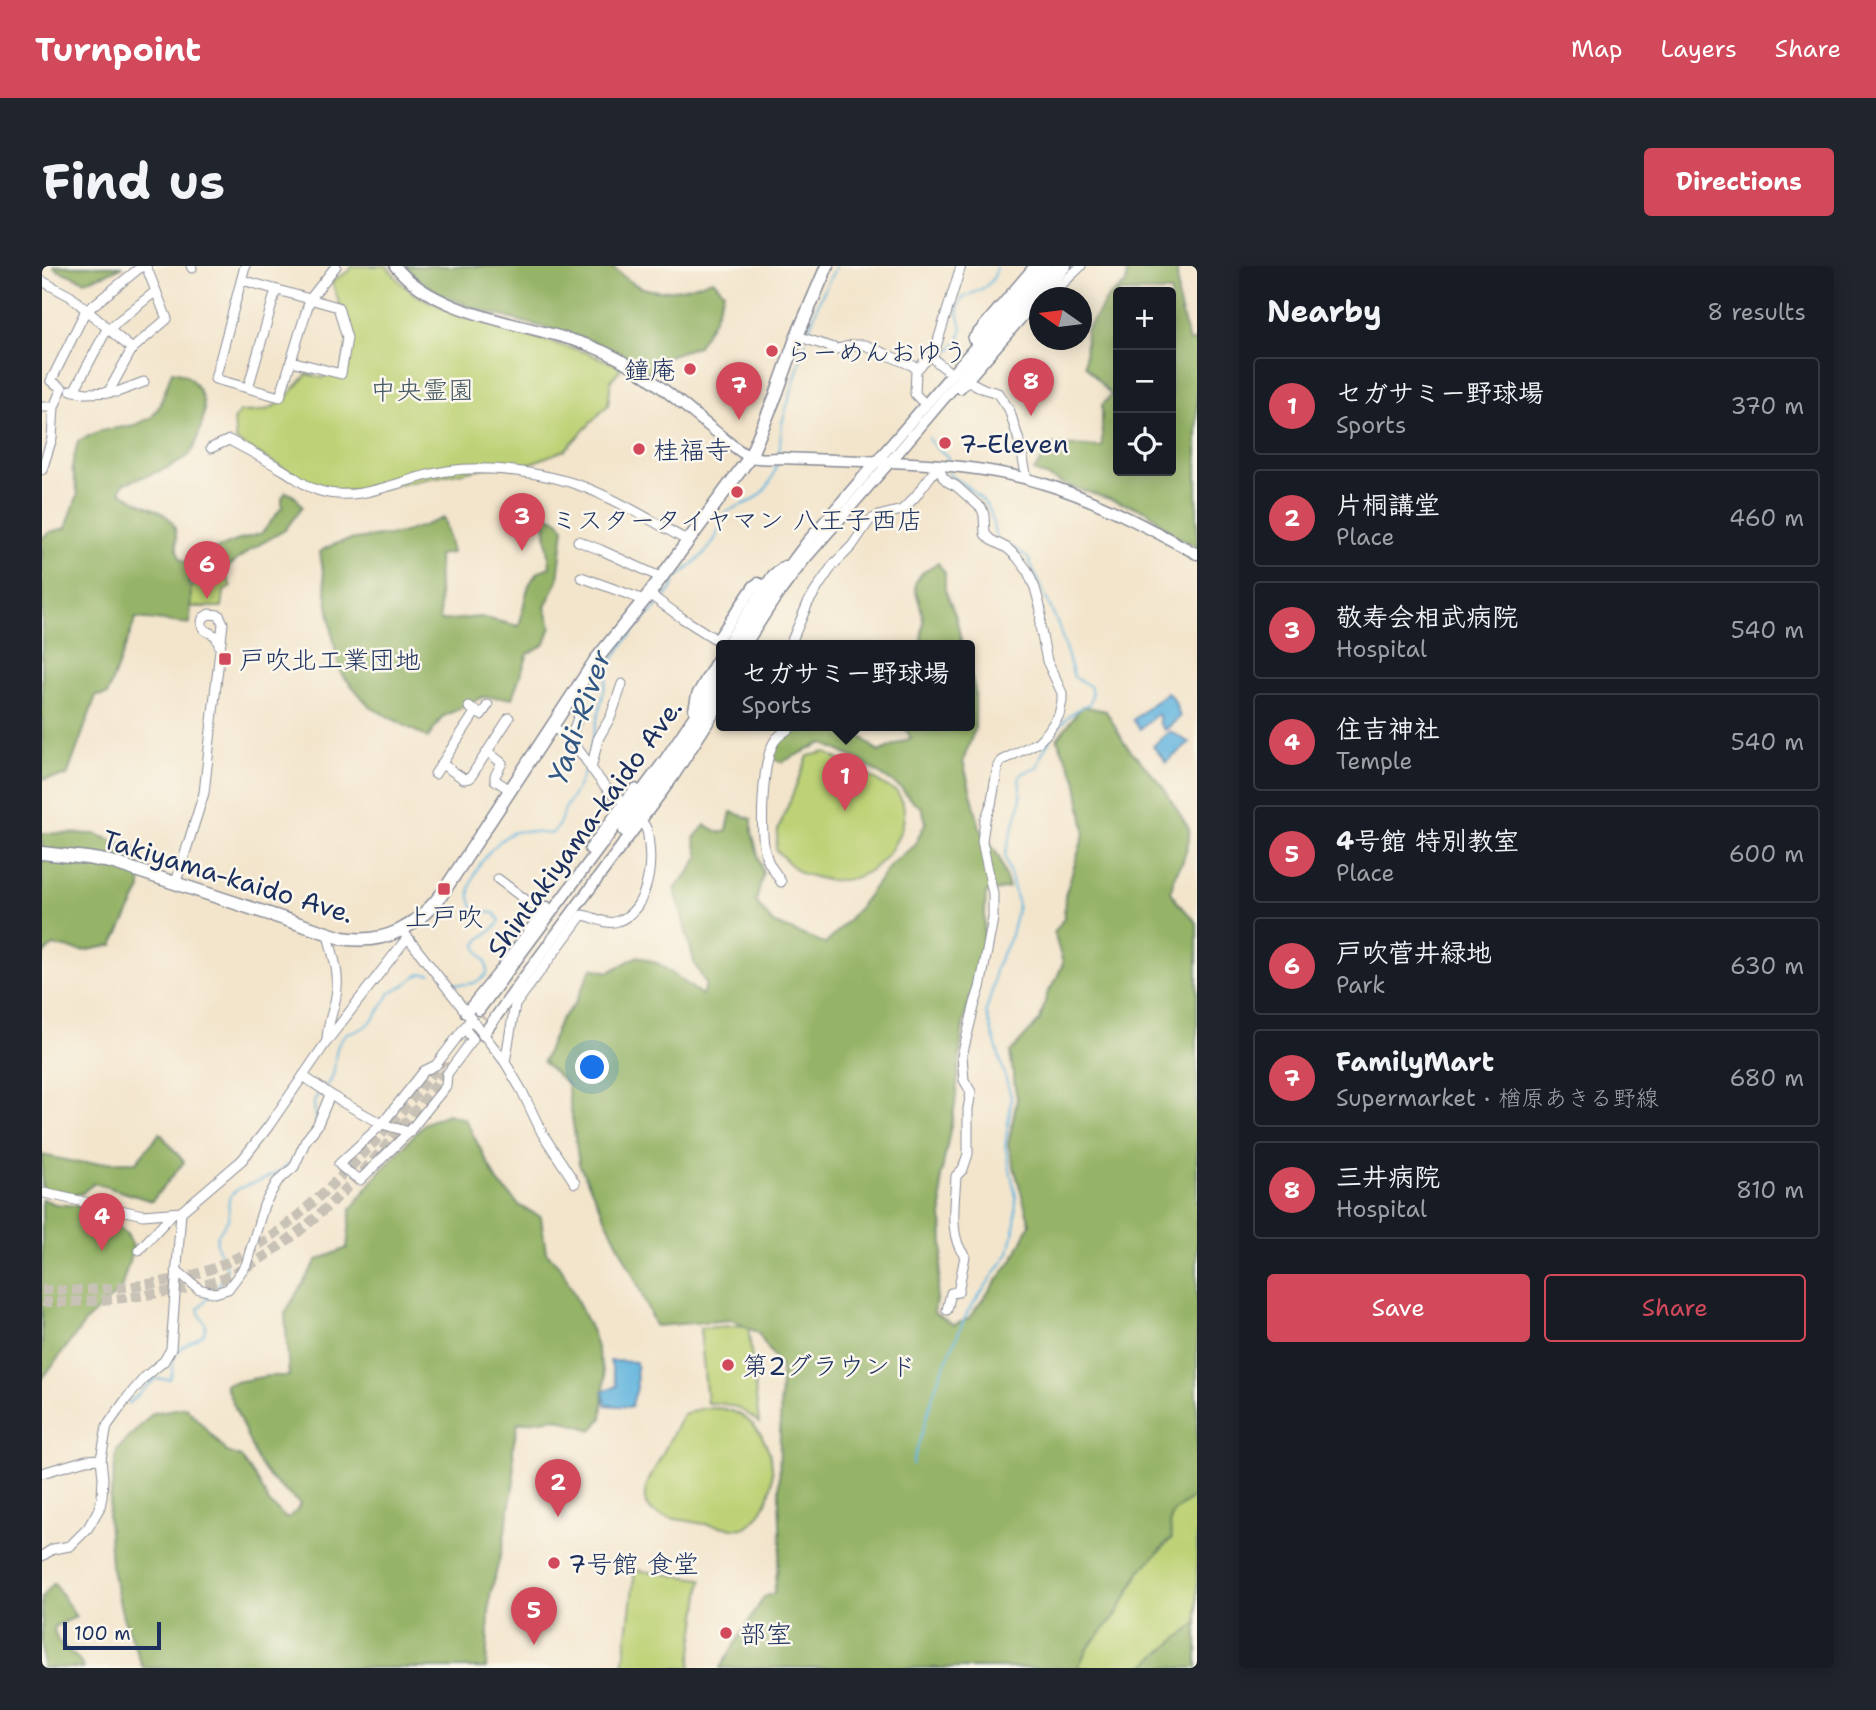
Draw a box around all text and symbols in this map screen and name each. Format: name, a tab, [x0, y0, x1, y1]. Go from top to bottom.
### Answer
text: Turnpoint	[35, 27, 201, 72]
text: Map	[1571, 33, 1622, 65]
text: Layers	[1660, 33, 1737, 65]
text: Share	[1775, 33, 1841, 65]
button: Directions	[1644, 148, 1834, 216]
text: Find us	[42, 149, 225, 215]
north arrow	[1029, 287, 1092, 350]
map controls	[1113, 287, 1176, 476]
button: +	[1113, 287, 1176, 350]
text: Nearby	[1267, 291, 1382, 332]
text: 8 results	[1707, 297, 1806, 327]
place label: らーめんおゆう	[786, 334, 968, 369]
marker: らーめんおゆう	[764, 343, 780, 359]
button: −	[1113, 350, 1176, 413]
place label: 鐘庵	[624, 352, 676, 387]
pin: 8	[1008, 358, 1054, 416]
marker: 鐘庵	[682, 361, 698, 377]
pin: 7	[716, 362, 762, 420]
park label: 中央霊園	[370, 372, 474, 407]
text: セガサミー野球場	[1336, 375, 1544, 410]
text: 1	[1287, 391, 1297, 421]
text: 370 m	[1731, 391, 1804, 421]
text: Sports	[1336, 410, 1407, 440]
button: locate	[1113, 413, 1176, 476]
place label: 7-Eleven	[959, 426, 1069, 461]
place label: 桂福寺	[653, 432, 731, 467]
marker: 7-Eleven	[937, 435, 953, 451]
marker: 桂福寺	[631, 441, 647, 457]
marker: ミスタータイヤマン 八王子西店	[729, 484, 745, 500]
text: 片桐講堂	[1336, 487, 1440, 522]
pin: 3	[499, 493, 545, 551]
place label: ミスタータイヤマン 八王子西店	[551, 502, 923, 537]
text: 2	[1284, 503, 1300, 533]
text: 460 m	[1729, 503, 1804, 533]
text: Place	[1336, 522, 1395, 552]
pin: 6	[184, 541, 230, 599]
text: 敬寿会相武病院	[1336, 599, 1518, 634]
text: 3	[1284, 615, 1300, 645]
text: 540 m	[1731, 615, 1804, 645]
text: Hospital	[1336, 634, 1427, 664]
popup	[716, 640, 975, 731]
place label: 戸吹北工業団地	[239, 642, 421, 677]
water label: Yadi-River	[538, 644, 620, 789]
marker: 戸吹北工業団地	[217, 651, 233, 667]
text: セガサミー野球場	[741, 655, 950, 690]
text: Sports	[741, 690, 812, 720]
street label: Shintakiyama-kaido Ave.	[478, 692, 690, 964]
text: 住吉神社	[1336, 711, 1440, 746]
text: 4	[1284, 727, 1300, 757]
text: 540 m	[1731, 727, 1804, 757]
text: Temple	[1336, 746, 1413, 776]
pin: 1	[822, 753, 868, 811]
street label: Takiyama-kaido Ave.	[98, 821, 358, 931]
text: 4号館 特別教室	[1336, 823, 1519, 858]
text: 5	[1285, 839, 1299, 869]
text: 600 m	[1729, 839, 1804, 869]
text: Place	[1336, 858, 1395, 888]
marker: 上戸吹	[436, 881, 452, 897]
place label: 上戸吹	[405, 899, 483, 934]
text: 戸吹菅井緑地	[1336, 935, 1492, 970]
text: 6	[1284, 951, 1300, 981]
text: 630 m	[1730, 951, 1804, 981]
text: Park	[1336, 970, 1385, 1000]
text: FamilyMart	[1336, 1044, 1494, 1079]
your location	[575, 1050, 609, 1084]
text: 7	[1284, 1063, 1300, 1093]
text: 680 m	[1729, 1063, 1804, 1093]
text: Supermarket · 楢原あきる野線	[1336, 1083, 1659, 1113]
text: 三井病院	[1336, 1159, 1440, 1194]
text: 8	[1284, 1175, 1300, 1205]
text: 810 m	[1736, 1175, 1804, 1205]
pin: 4	[79, 1193, 125, 1251]
text: Hospital	[1336, 1194, 1427, 1224]
button: Save	[1267, 1274, 1530, 1342]
button: Share	[1544, 1274, 1806, 1342]
place label: 第2グラウンド	[742, 1348, 916, 1383]
marker: 第2グラウンド	[720, 1357, 736, 1373]
pin: 2	[535, 1459, 581, 1517]
place label: 7号館 食堂	[568, 1546, 699, 1581]
marker: 7号館 食堂	[546, 1555, 562, 1571]
pin: 5	[511, 1587, 557, 1645]
place label: 部室	[740, 1616, 792, 1651]
scale bar	[63, 1619, 161, 1651]
text: 100 m	[74, 1621, 131, 1646]
marker: 部室	[718, 1625, 734, 1641]

